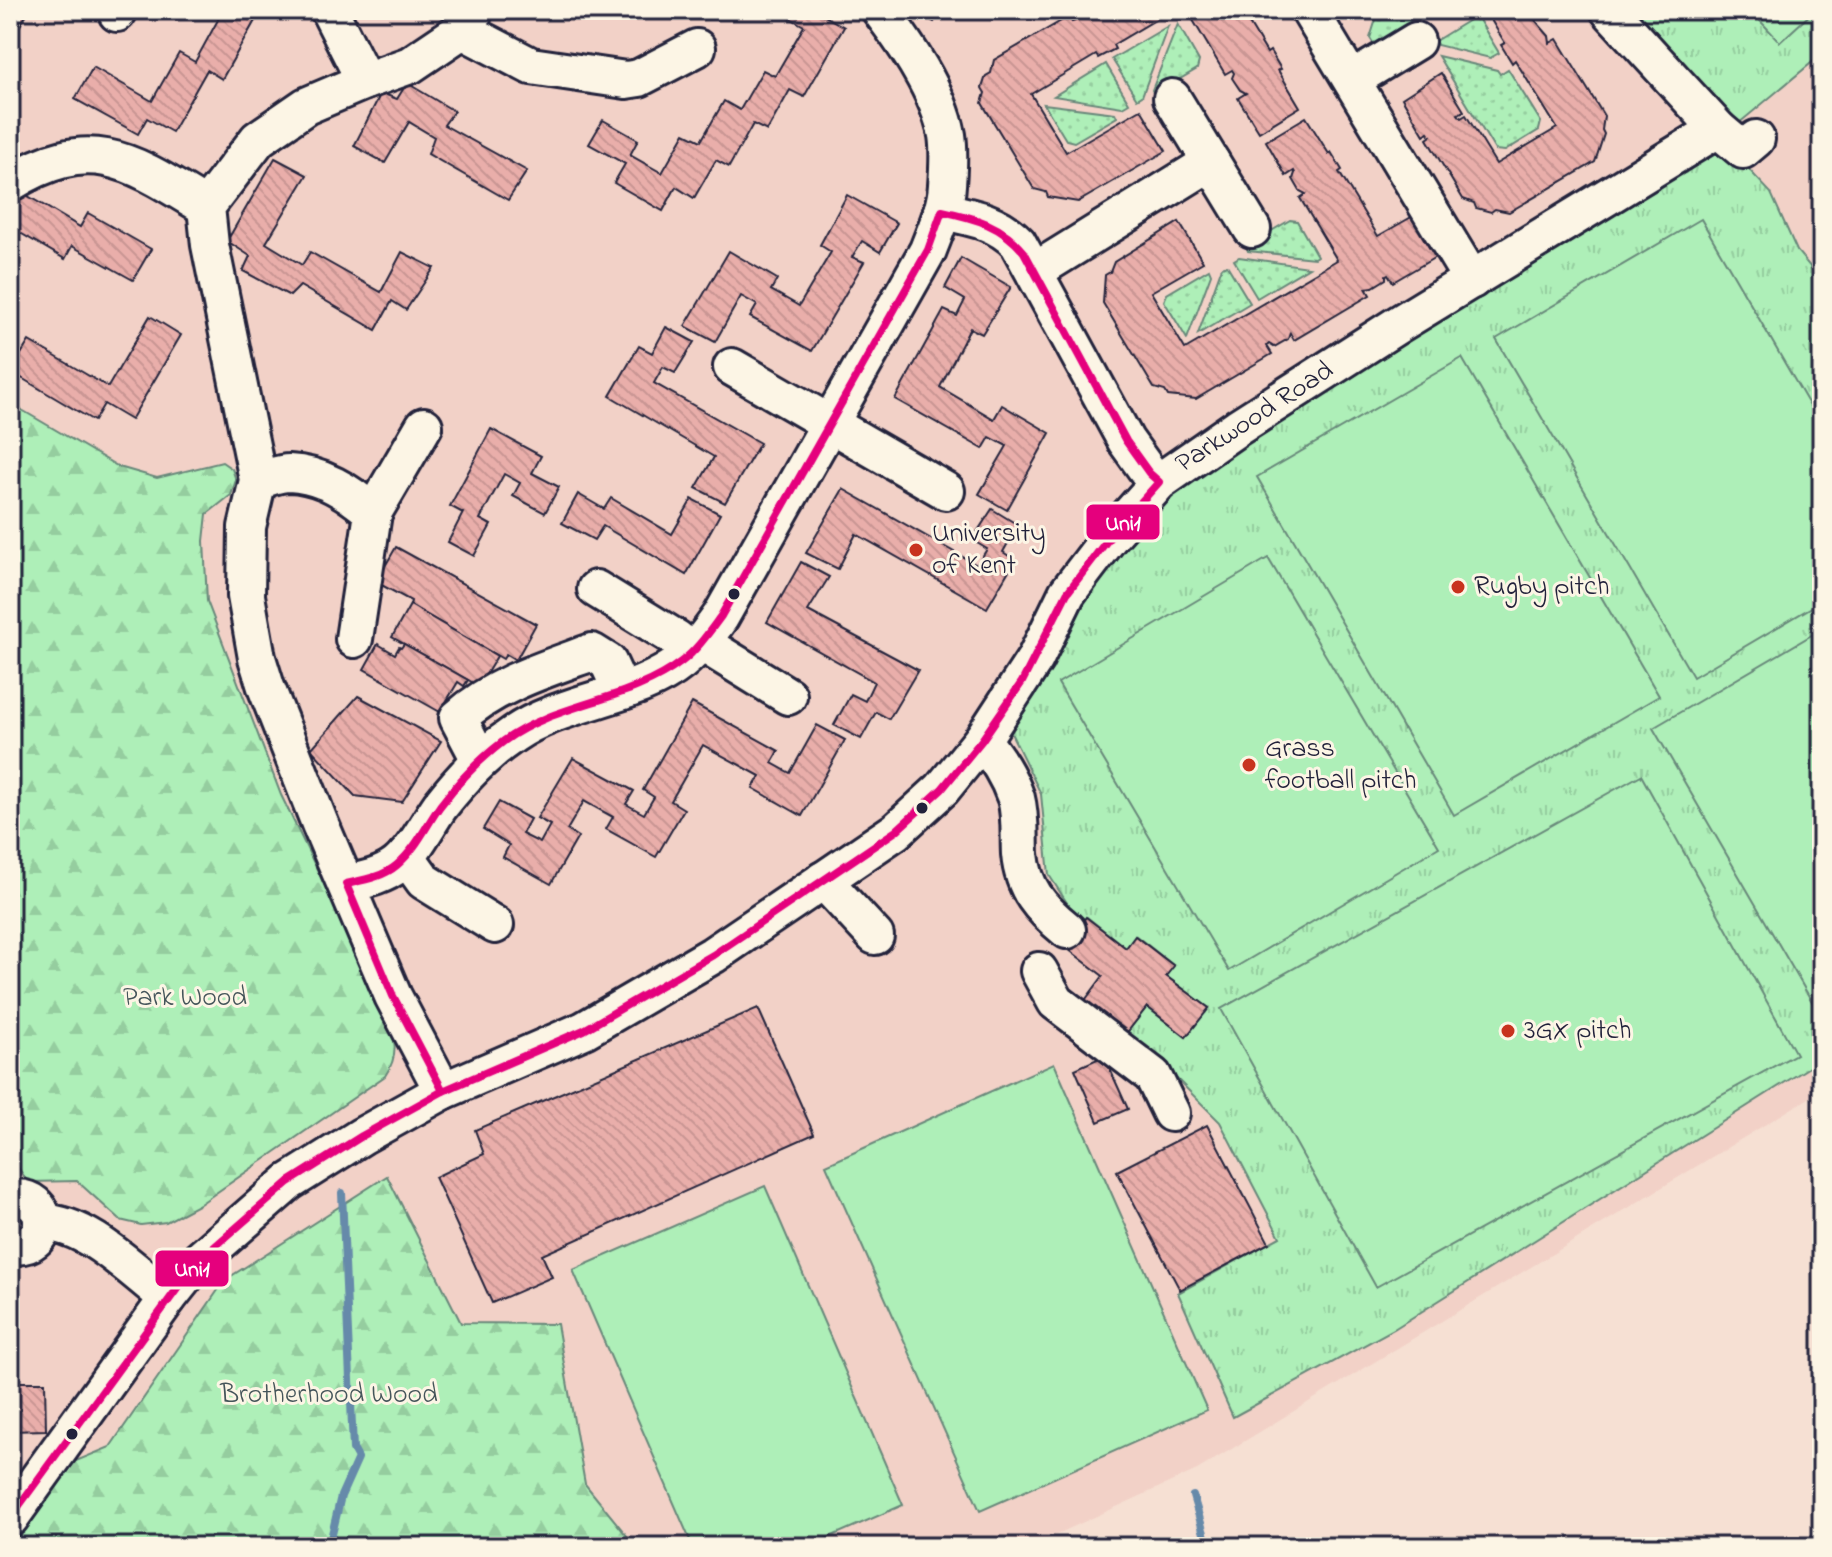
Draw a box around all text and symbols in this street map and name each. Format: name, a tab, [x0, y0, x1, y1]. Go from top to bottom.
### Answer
street label: Parkwood Road	[1168, 351, 1342, 485]
line badge: Uni1	[1085, 503, 1161, 541]
text: Uni1	[1105, 509, 1141, 541]
place label: University of Kent	[932, 514, 1046, 587]
marker: University of Kent	[907, 541, 925, 559]
place label: Rugby pitch	[1474, 567, 1610, 608]
marker: Rugby pitch	[1449, 578, 1467, 596]
unlabelled marker	[726, 586, 742, 602]
place label: Grass football pitch	[1265, 729, 1417, 802]
marker: Grass football pitch	[1240, 756, 1258, 774]
unlabelled marker	[914, 800, 930, 816]
park label: Park Wood	[123, 978, 247, 1019]
place label: 3GX pitch	[1524, 1011, 1632, 1052]
marker: 3GX pitch	[1499, 1022, 1517, 1040]
line badge: Uni1	[154, 1249, 230, 1288]
text: Uni1	[174, 1255, 210, 1287]
park label: Brotherhood Wood	[219, 1375, 438, 1416]
unlabelled marker	[64, 1426, 80, 1442]

